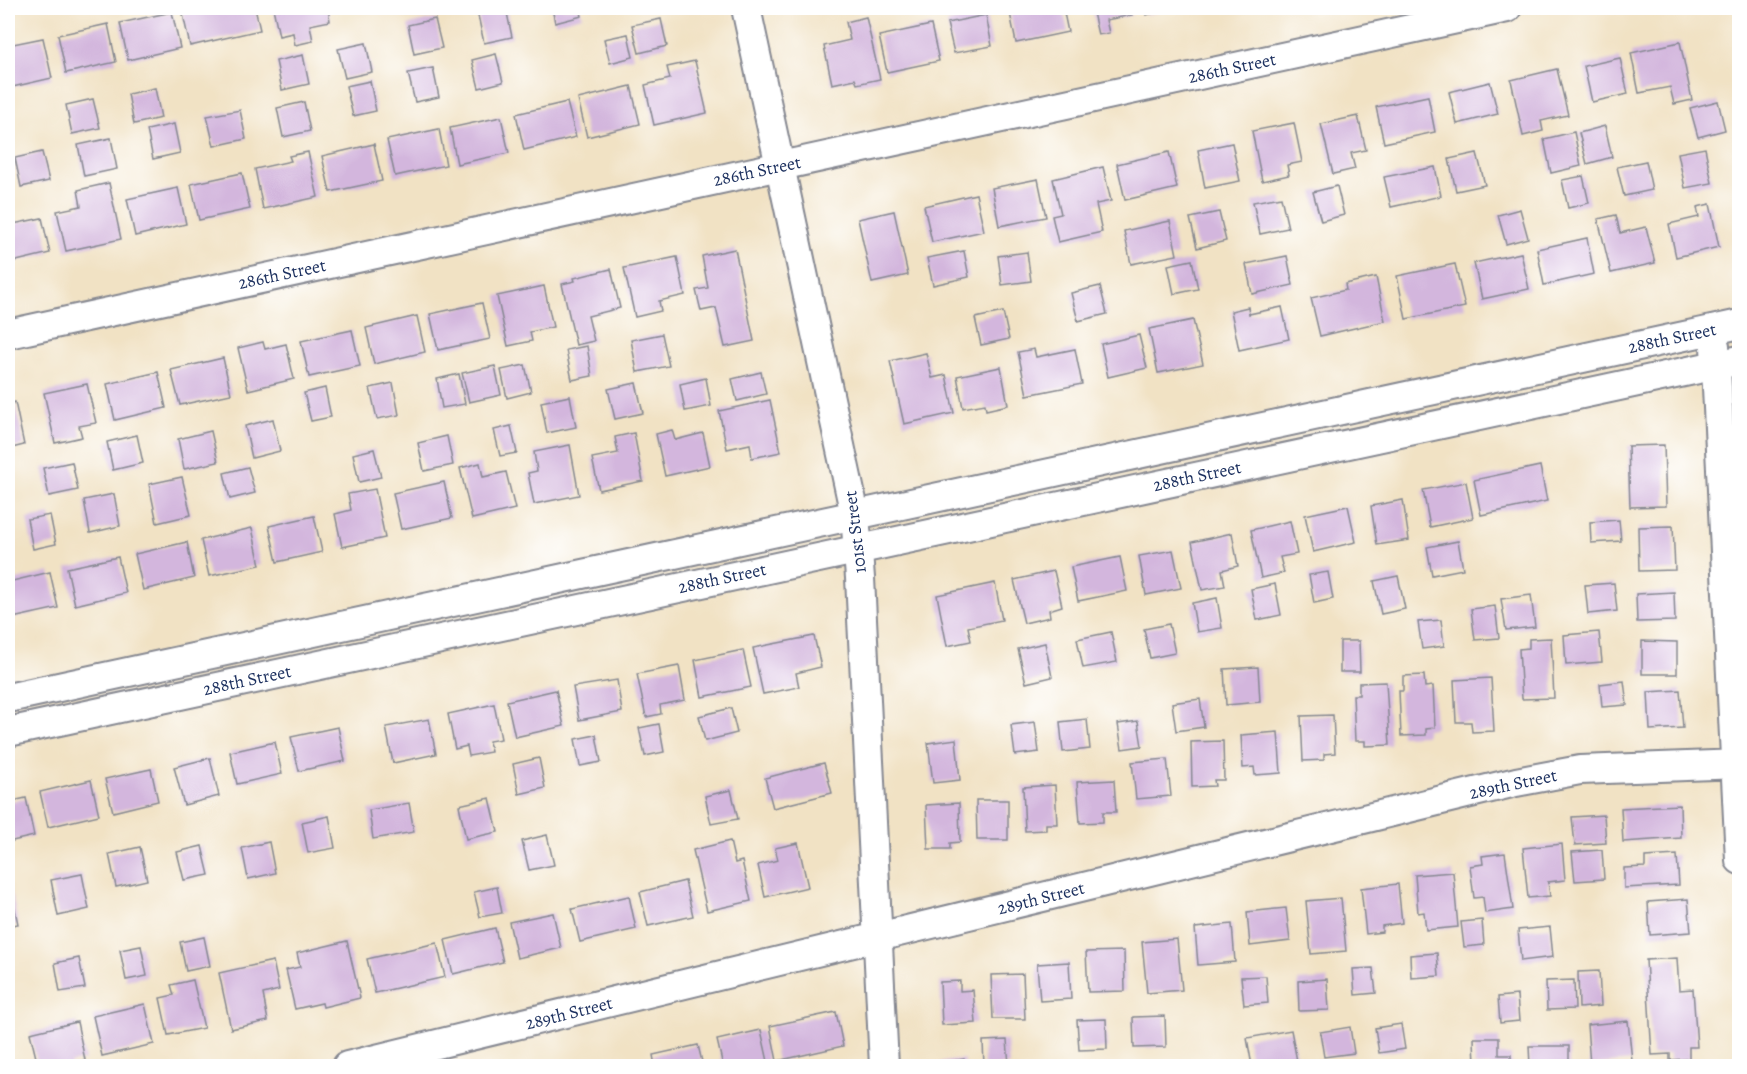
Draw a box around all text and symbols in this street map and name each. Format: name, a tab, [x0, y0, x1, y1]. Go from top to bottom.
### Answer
street label: 286th Street	[1186, 47, 1278, 89]
street label: 286th Street	[711, 150, 803, 192]
street label: 286th Street	[236, 253, 328, 295]
street label: 288th Street	[1626, 317, 1718, 359]
street label: 288th Street	[1151, 455, 1243, 497]
street label: 101st Street	[838, 489, 872, 575]
street label: 288th Street	[676, 557, 768, 599]
street label: 288th Street	[201, 659, 293, 701]
street label: 289th Street	[1467, 763, 1559, 805]
street label: 289th Street	[995, 876, 1087, 920]
street label: 289th Street	[523, 991, 615, 1035]

